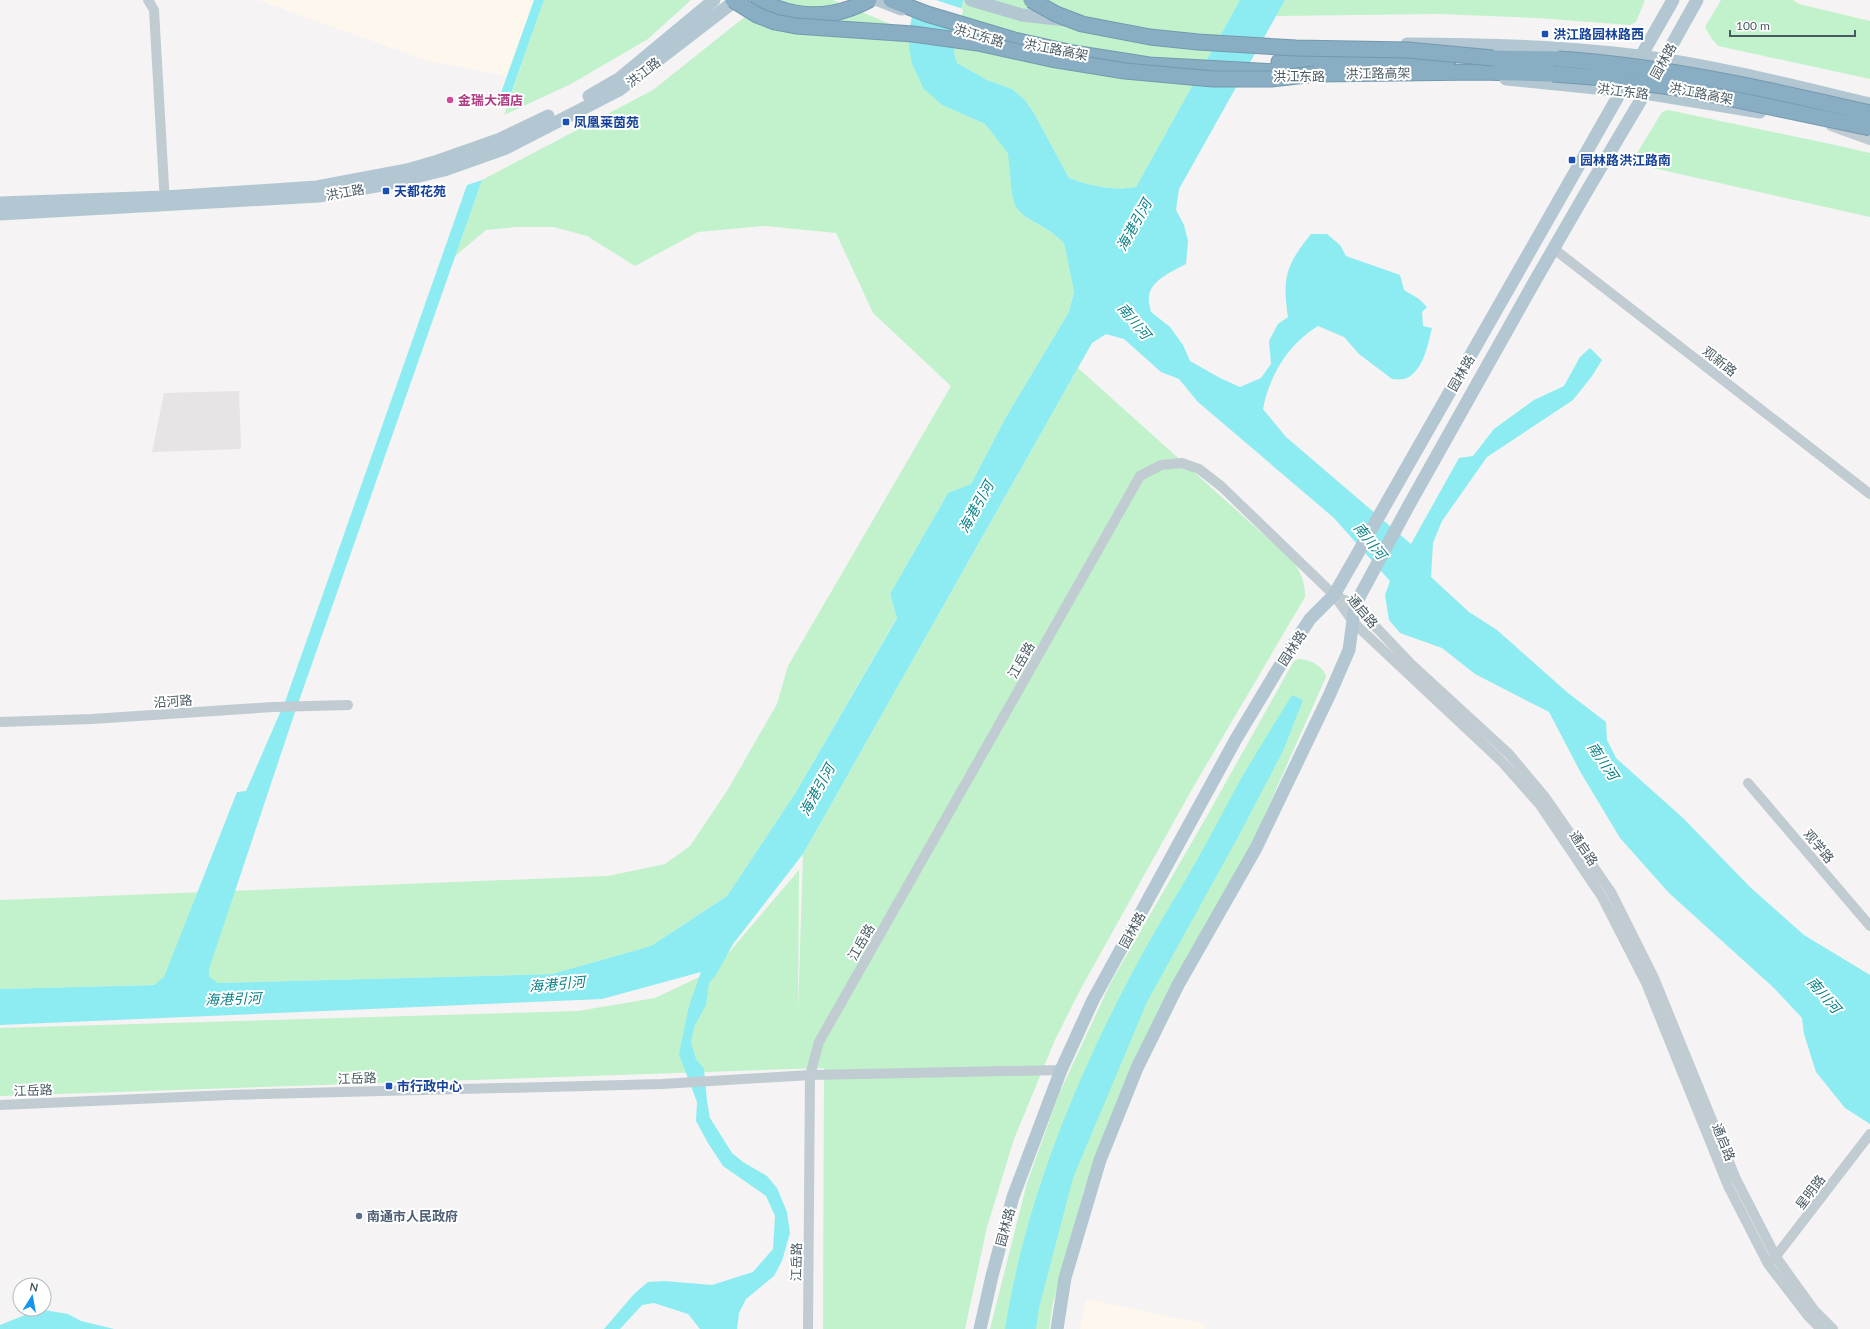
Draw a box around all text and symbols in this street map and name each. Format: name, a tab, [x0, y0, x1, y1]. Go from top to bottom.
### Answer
scale bar	[1730, 12, 1855, 38]
text: 100 m	[1736, 18, 1770, 33]
street label: 洪江东路	[952, 20, 1006, 50]
place label: 洪江路园林路西	[1553, 26, 1644, 42]
marker: 洪江路园林路西	[1540, 29, 1550, 39]
street label: 洪江路高架	[1023, 35, 1089, 63]
street label: 园林路	[1647, 40, 1679, 82]
street label: 洪江路	[623, 54, 663, 90]
street label: 洪江路高架	[1345, 64, 1411, 82]
street label: 洪江东路	[1273, 68, 1325, 84]
street label: 洪江路高架	[1668, 79, 1734, 107]
street label: 洪江东路	[1596, 80, 1650, 102]
place label: 金瑞大酒店	[458, 92, 523, 108]
marker: 金瑞大酒店	[445, 95, 455, 105]
place label: 凤凰莱茵苑	[574, 114, 639, 130]
marker: 凤凰莱茵苑	[561, 117, 571, 127]
place label: 园林路洪江路南	[1580, 152, 1671, 168]
marker: 园林路洪江路南	[1567, 155, 1577, 165]
street label: 洪江路	[324, 181, 366, 203]
place label: 天都花苑	[394, 183, 446, 199]
marker: 天都花苑	[381, 186, 391, 196]
water label: 海港引河	[1113, 194, 1156, 253]
water label: 南川河	[1114, 299, 1156, 345]
street label: 观新路	[1700, 343, 1740, 379]
street label: 园林路	[1444, 352, 1478, 394]
water label: 海港引河	[955, 476, 998, 535]
water label: 南川河	[1351, 519, 1392, 565]
street label: 通启路	[1344, 591, 1382, 631]
street label: 园林路	[1275, 627, 1309, 669]
street label: 江岳路	[1004, 639, 1038, 681]
street label: 沿河路	[153, 692, 193, 710]
water label: 南川河	[1585, 739, 1624, 785]
water label: 海港引河	[796, 759, 839, 818]
street label: 观学路	[1800, 826, 1838, 866]
street label: 通启路	[1566, 827, 1602, 869]
street label: 园林路	[1116, 909, 1148, 951]
street label: 江岳路	[844, 921, 878, 963]
water label: 海港引河	[528, 972, 589, 994]
water label: 南川河	[1804, 973, 1847, 1018]
water label: 海港引河	[205, 989, 264, 1008]
street label: 江岳路	[337, 1069, 377, 1087]
place label: 市行政中心	[397, 1078, 462, 1094]
street label: 江岳路	[13, 1081, 53, 1099]
marker: 市行政中心	[384, 1081, 394, 1091]
street label: 通启路	[1709, 1121, 1739, 1163]
street label: 星明路	[1792, 1172, 1828, 1212]
street label: 园林路	[992, 1206, 1018, 1248]
place label: 南通市人民政府	[367, 1208, 458, 1224]
marker: 南通市人民政府	[354, 1211, 364, 1221]
street label: 江岳路	[788, 1242, 804, 1282]
north arrow	[12, 1277, 52, 1317]
text: N	[29, 1280, 39, 1294]

